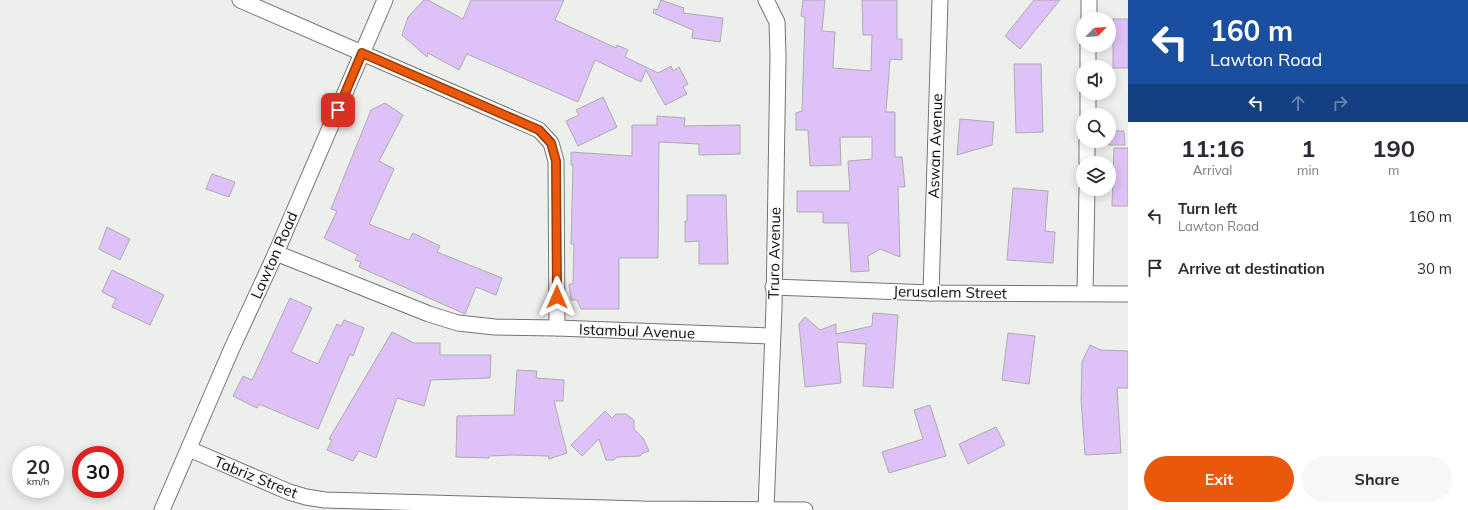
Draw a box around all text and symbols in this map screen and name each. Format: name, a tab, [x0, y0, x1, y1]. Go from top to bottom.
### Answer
north arrow	[1076, 12, 1116, 52]
map controls	[1076, 12, 1116, 196]
text: 160 m	[1210, 13, 1293, 48]
icon: left	[1144, 16, 1196, 68]
text: Lawton Road	[1210, 48, 1322, 71]
button: sound	[1076, 60, 1116, 100]
icon: left	[1245, 92, 1267, 114]
icon: ahead	[1287, 92, 1309, 114]
icon: right	[1329, 92, 1351, 114]
pin	[321, 93, 355, 127]
street label: Aswan Avenue	[924, 93, 946, 199]
icon: arrive	[327, 99, 349, 121]
button: search	[1076, 108, 1116, 148]
text: 11:16	[1181, 133, 1244, 163]
text: 1	[1301, 133, 1315, 163]
text: 190	[1372, 133, 1415, 163]
button: layers	[1076, 156, 1116, 196]
text: Arrival	[1193, 162, 1232, 178]
text: min	[1297, 162, 1319, 178]
text: m	[1388, 162, 1399, 178]
text: Turn left	[1178, 199, 1237, 218]
icon: left	[1144, 205, 1166, 227]
street label: Truro Avenue	[764, 207, 784, 299]
text: 160 m	[1408, 207, 1452, 226]
street label: Lawton Road	[246, 208, 302, 302]
text: Lawton Road	[1178, 218, 1259, 234]
icon: arrive	[1144, 257, 1166, 279]
text: Arrive at destination	[1178, 259, 1325, 278]
text: 30 m	[1417, 259, 1452, 278]
position arrow	[536, 276, 578, 318]
street label: Jerusalem Street	[893, 282, 1007, 302]
street label: Istambul Avenue	[579, 319, 695, 343]
speed limit sign: 30	[72, 446, 124, 498]
street label: Tabriz Street	[212, 452, 300, 502]
text: 20	[26, 454, 50, 479]
button: Exit	[1144, 456, 1294, 502]
button: Share	[1302, 456, 1452, 502]
text: km/h	[27, 475, 49, 488]

